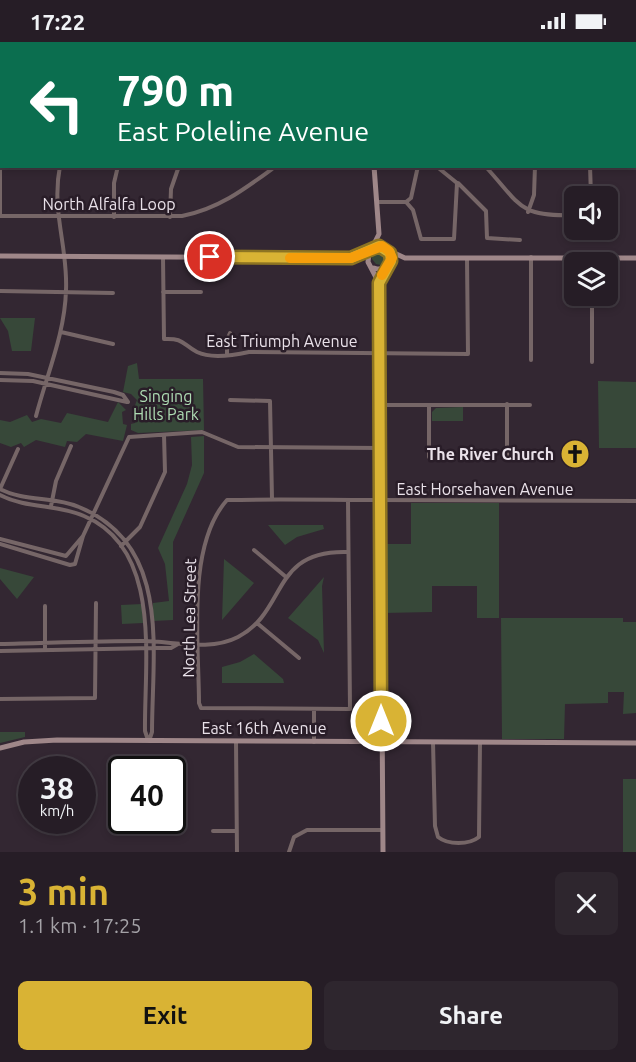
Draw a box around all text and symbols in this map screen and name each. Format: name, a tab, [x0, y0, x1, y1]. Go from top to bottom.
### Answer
text: 17:22	[30, 9, 85, 34]
icon: left	[18, 66, 96, 144]
text: 790 m	[117, 67, 234, 114]
text: East Poleline Avenue	[117, 116, 369, 146]
map controls	[564, 186, 618, 306]
button: sound	[564, 186, 618, 240]
street label: North Alfalfa Loop	[42, 195, 176, 213]
pin	[184, 231, 235, 282]
icon: arrive	[193, 240, 226, 273]
button: layers	[564, 252, 618, 306]
street label: East Triumph Avenue	[206, 332, 358, 350]
park label: Singing Hills Park	[133, 387, 199, 423]
church icon: The River Church	[559, 438, 591, 470]
place label: The River Church	[427, 445, 554, 463]
street label: East Horsehaven Avenue	[396, 480, 574, 498]
street label: North Lea Street	[179, 557, 199, 678]
position arrow	[349, 689, 413, 753]
street label: East 16th Avenue	[201, 719, 327, 737]
speed limit sign: 40	[108, 756, 186, 834]
text: 38	[40, 771, 74, 805]
text: km/h	[40, 802, 74, 819]
text: 3 min	[18, 871, 109, 912]
button: close	[555, 872, 618, 935]
text: 1.1 km · 17:25	[18, 914, 142, 937]
button: Exit	[18, 981, 312, 1050]
button: Share	[324, 981, 618, 1050]

